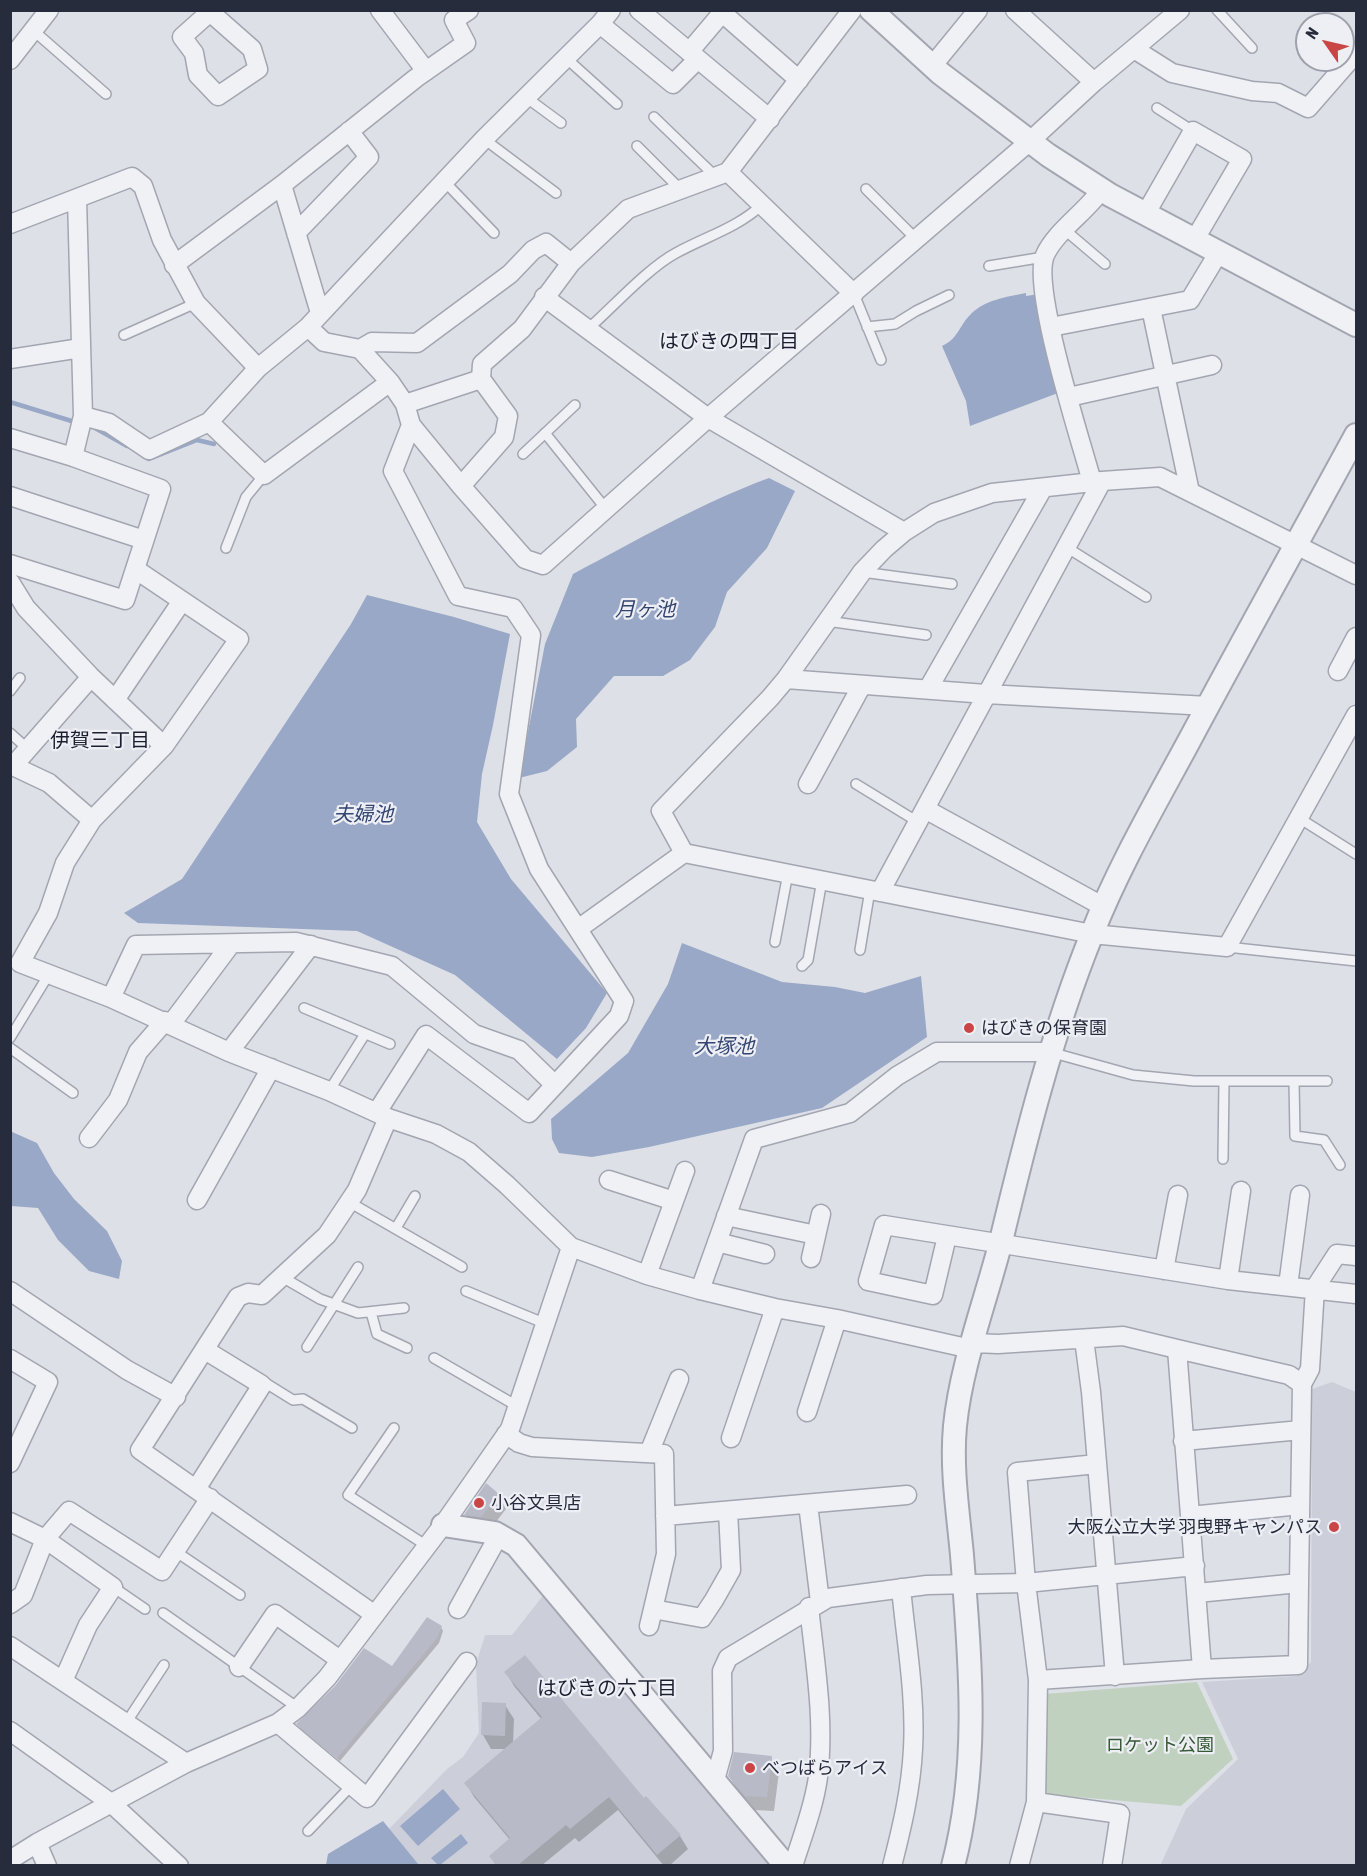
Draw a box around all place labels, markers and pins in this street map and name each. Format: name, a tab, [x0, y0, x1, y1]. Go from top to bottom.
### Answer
place label: はびきの保育園	[981, 1017, 1107, 1039]
marker: はびきの保育園	[962, 1021, 976, 1035]
place label: 小谷文具店	[491, 1492, 581, 1514]
marker: 小谷文具店	[472, 1496, 486, 1510]
place label: 大阪公立大学 羽曳野キャンパス	[1068, 1516, 1322, 1538]
marker: 大阪公立大学 羽曳野キャンパス	[1327, 1520, 1341, 1534]
place label: べつばらアイス	[762, 1757, 888, 1779]
marker: べつばらアイス	[743, 1761, 757, 1775]

